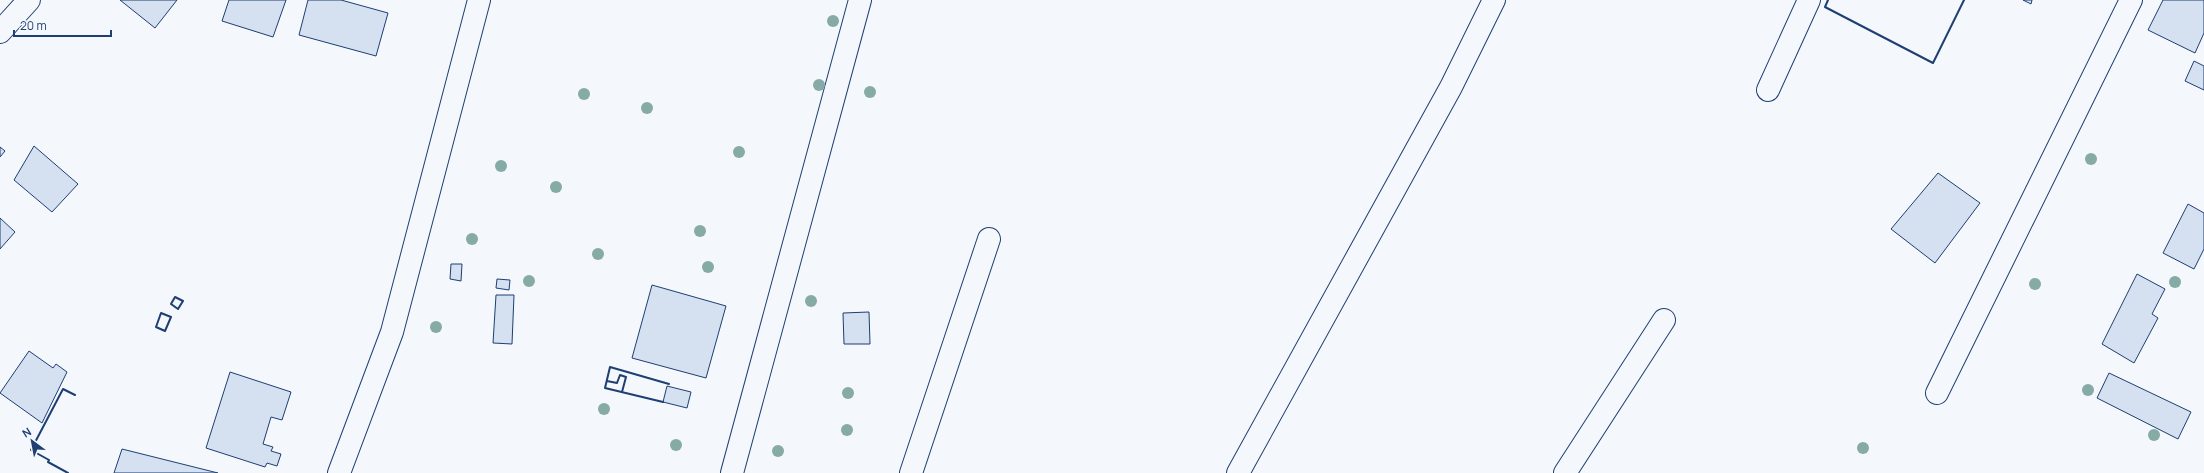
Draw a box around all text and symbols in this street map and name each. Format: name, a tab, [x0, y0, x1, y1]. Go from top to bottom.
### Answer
scale bar	[14, 12, 111, 38]
text: 20 m	[20, 17, 47, 34]
north arrow	[12, 421, 52, 461]
text: N	[19, 424, 34, 441]

